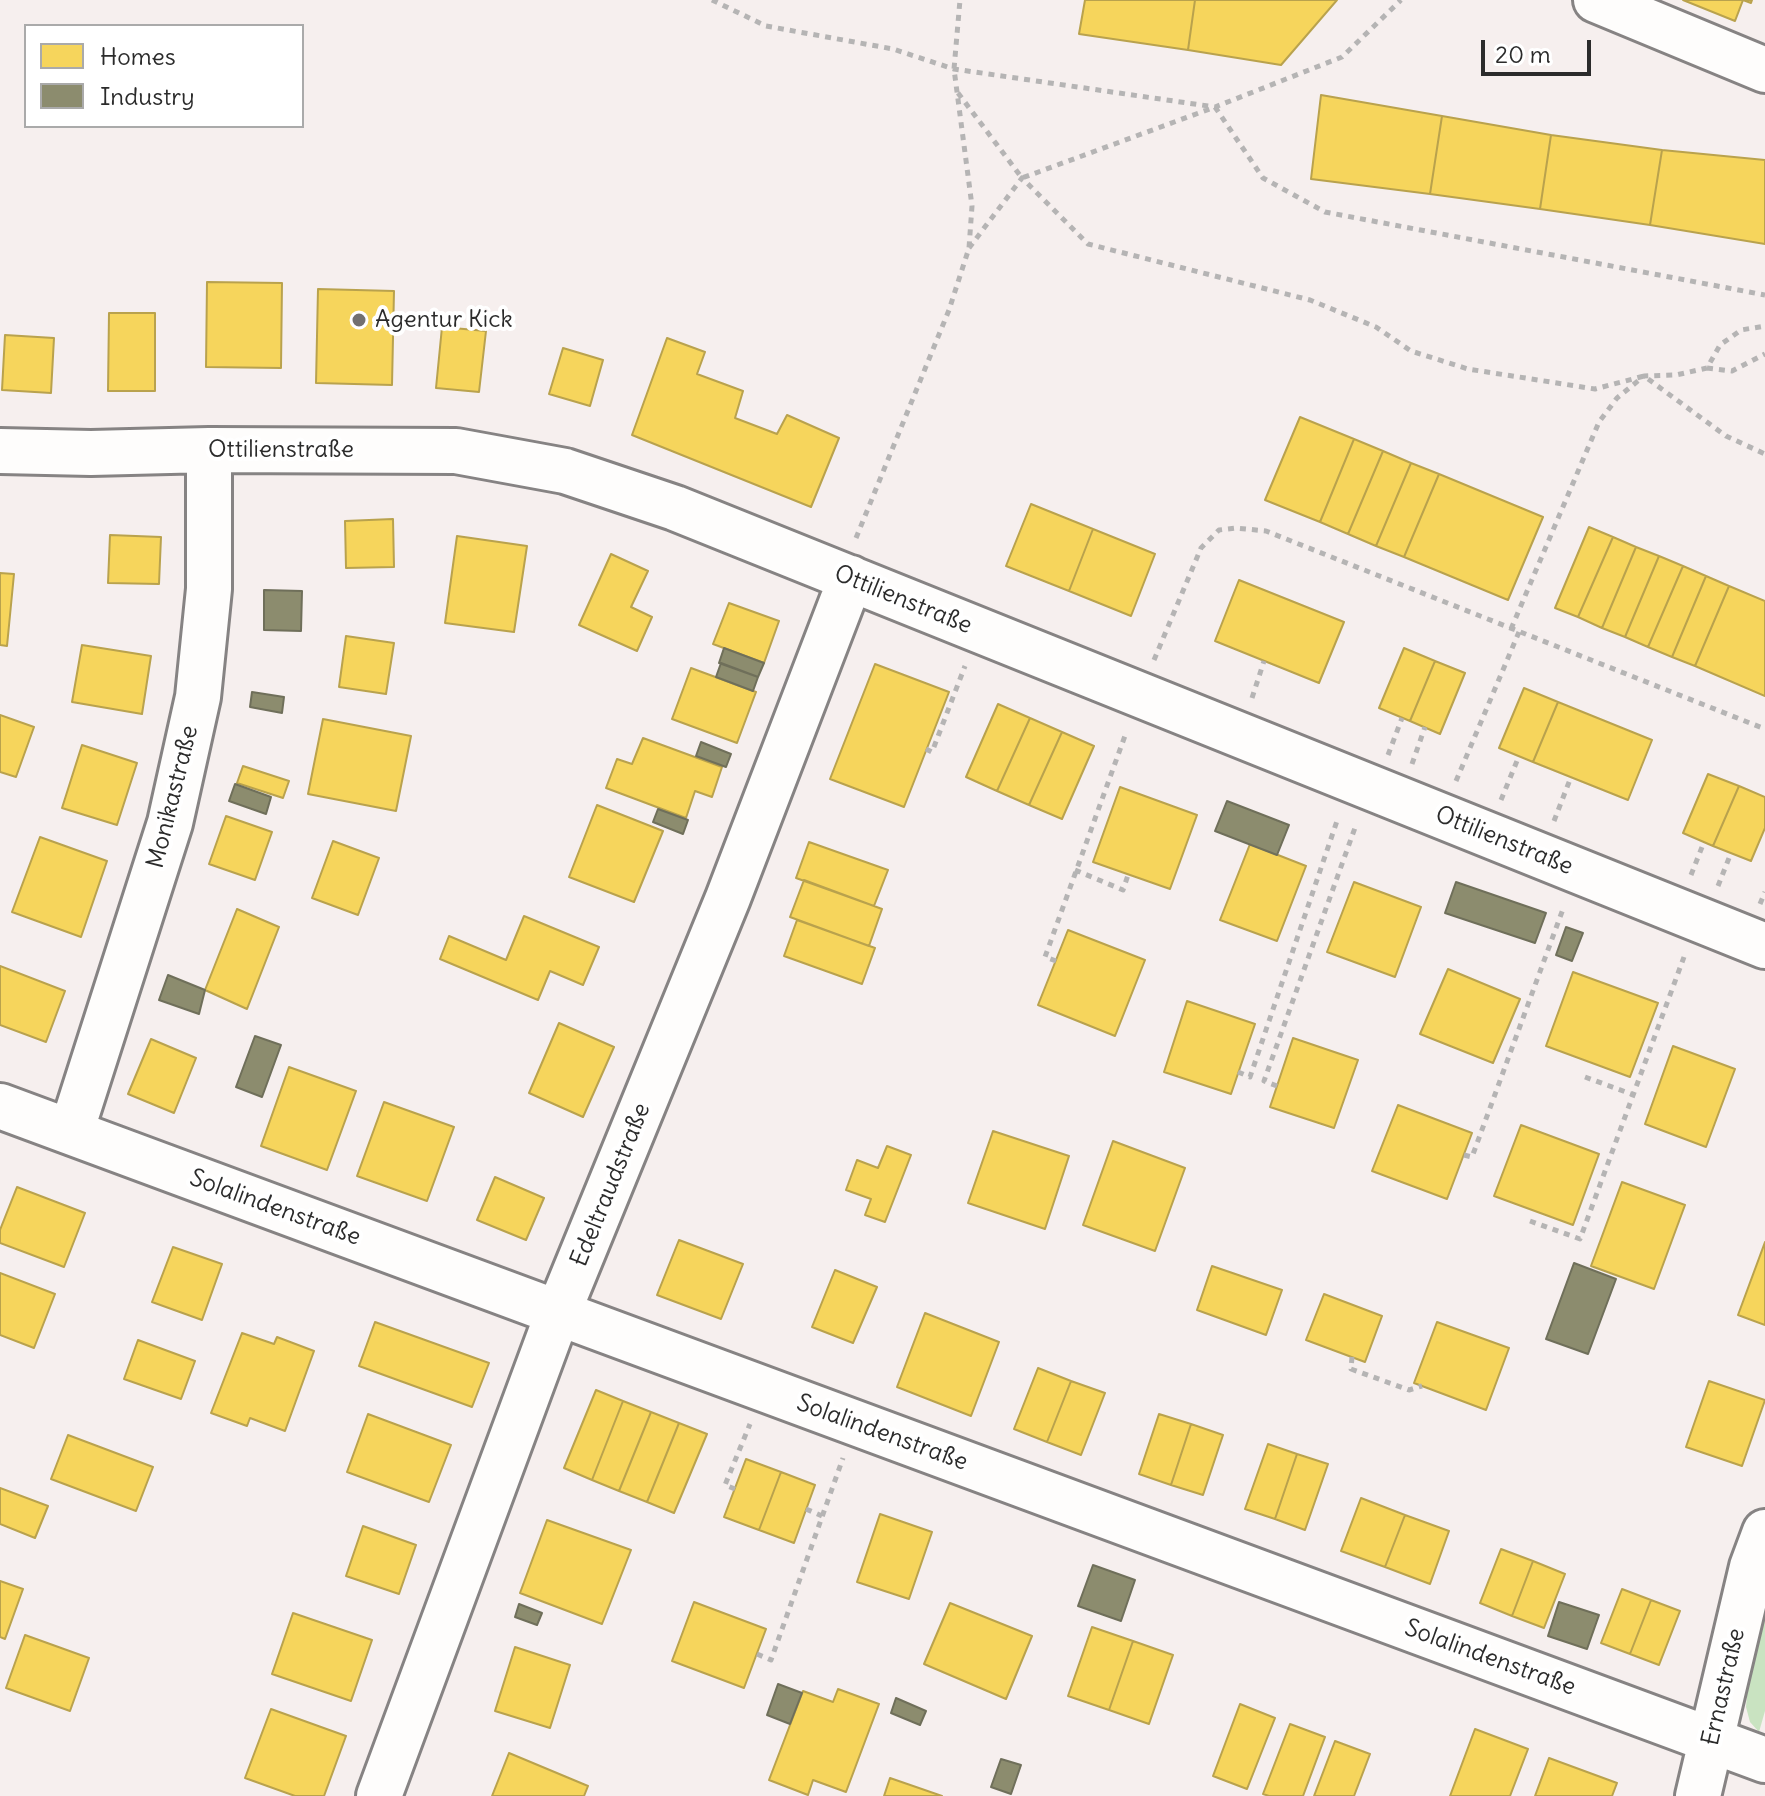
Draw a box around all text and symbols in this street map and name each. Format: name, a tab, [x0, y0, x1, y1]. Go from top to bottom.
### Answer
legend	[24, 24, 304, 128]
scale bar	[1485, 24, 1595, 74]
text: 20 m	[1495, 39, 1551, 69]
text: Homes	[100, 41, 176, 71]
text: Industry	[100, 81, 195, 111]
place label: Agentur Kick	[375, 306, 513, 334]
marker: Agentur Kick	[350, 311, 368, 329]
street label: Ottilienstraße	[208, 436, 354, 464]
street label: Ottilienstraße	[830, 559, 976, 641]
street label: Monikastraße	[141, 723, 205, 871]
street label: Ottilienstraße	[1431, 800, 1577, 882]
street label: Edeltraudstraße	[565, 1099, 657, 1271]
street label: Solalindenstraße	[186, 1164, 364, 1252]
street label: Solalindenstraße	[793, 1389, 971, 1477]
street label: Solalindenstraße	[1401, 1614, 1579, 1702]
street label: Ernastraße	[1697, 1625, 1751, 1749]

